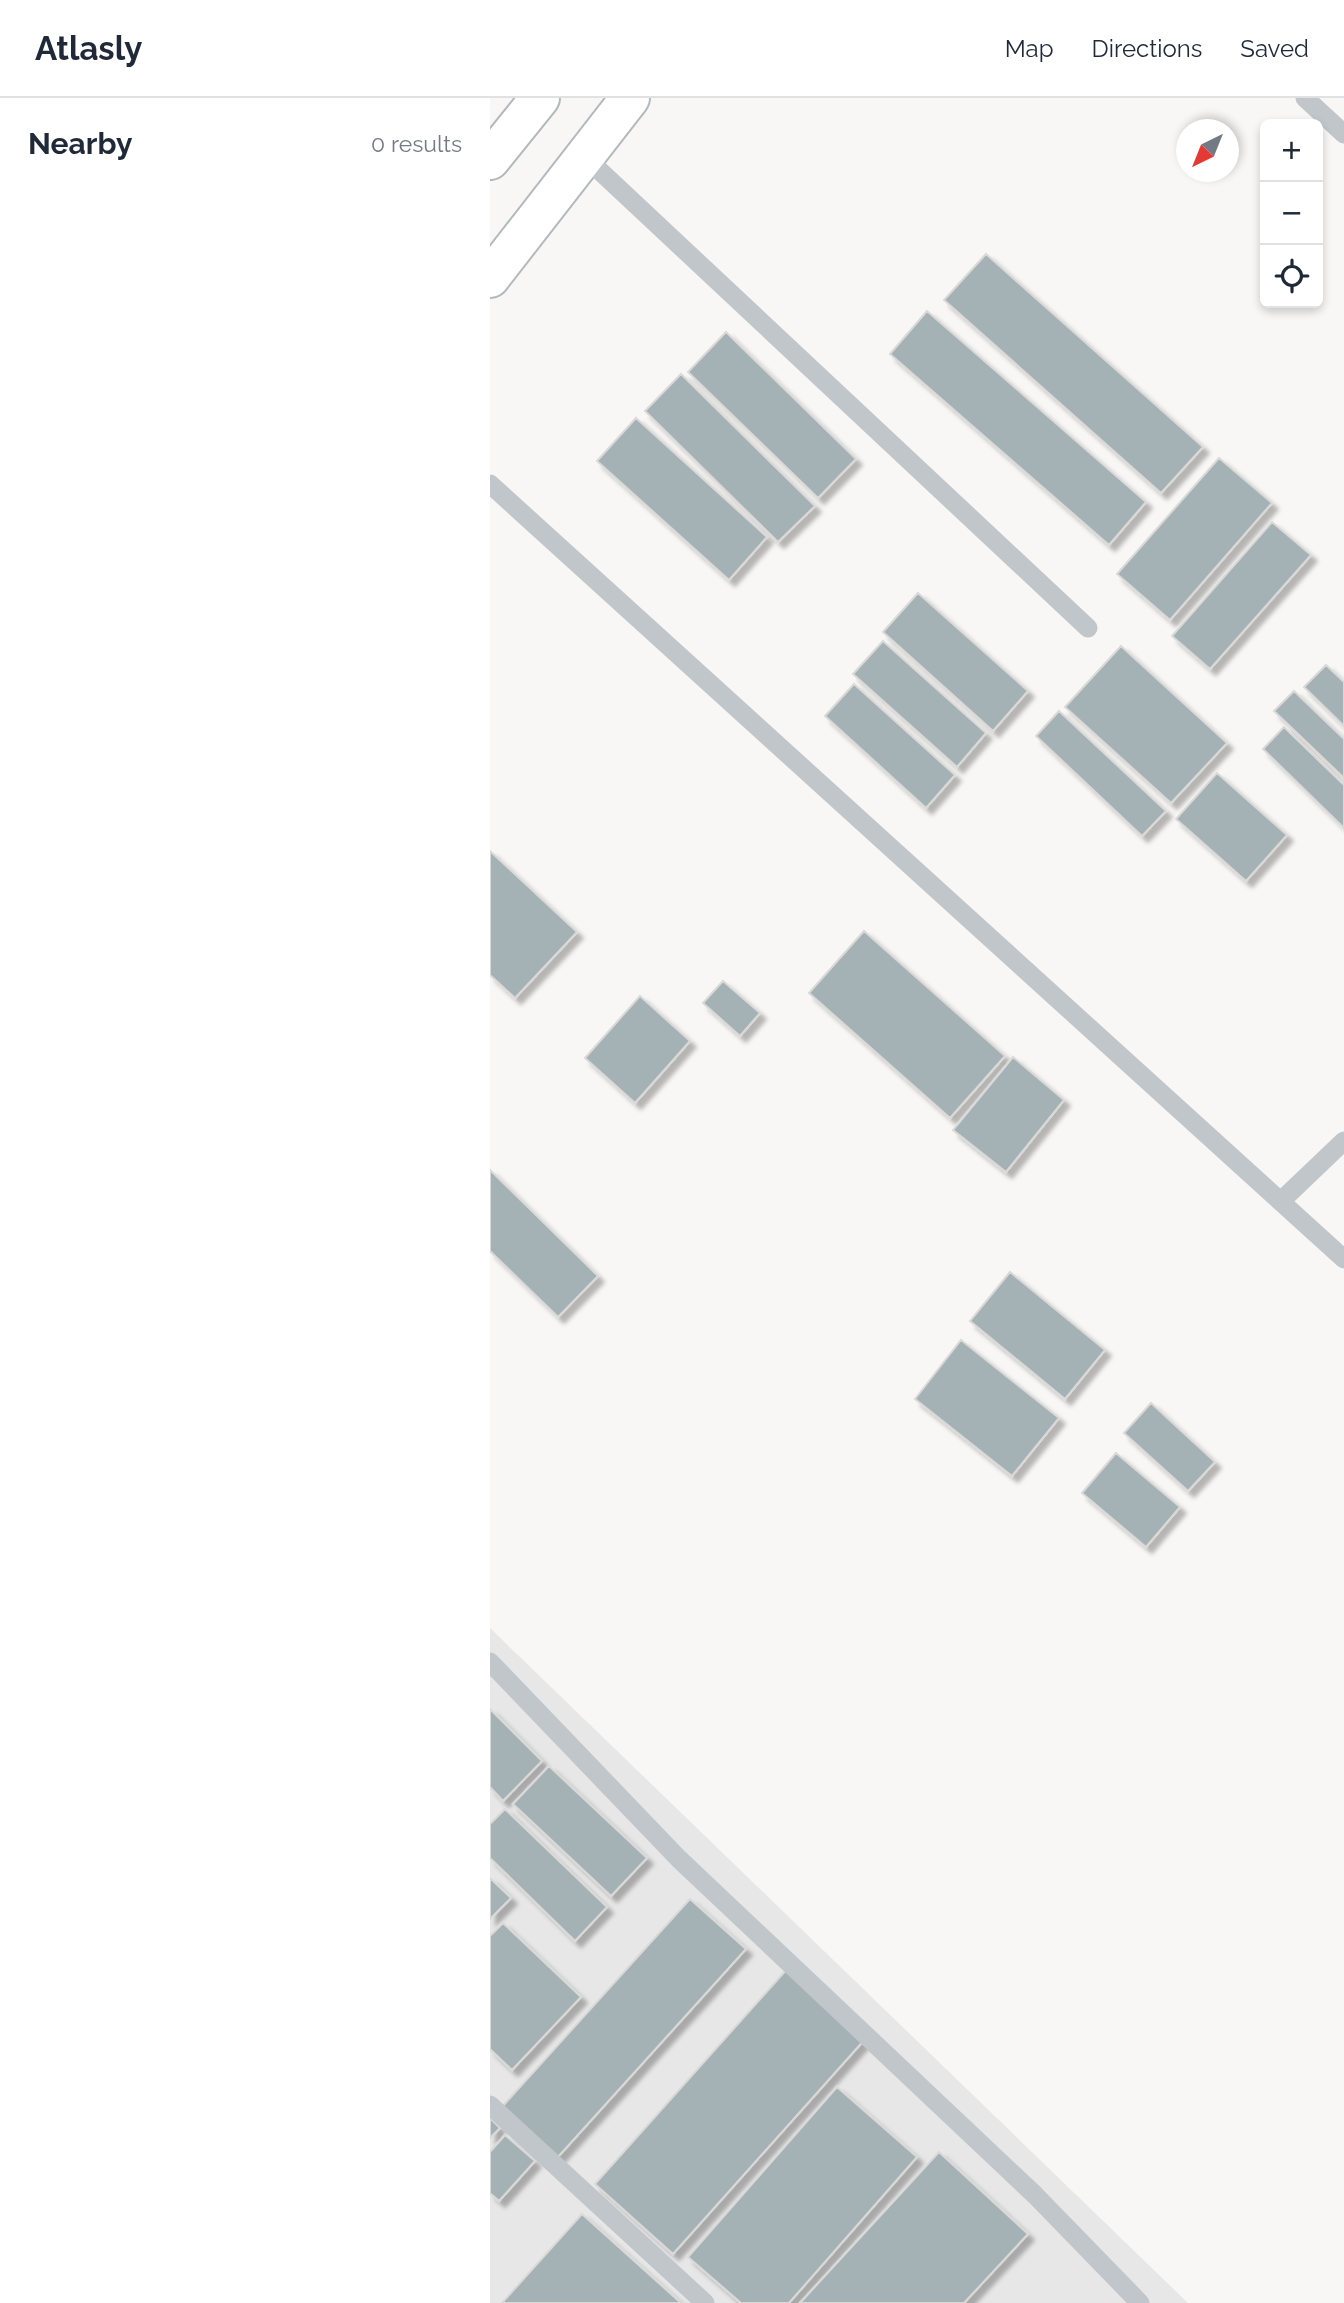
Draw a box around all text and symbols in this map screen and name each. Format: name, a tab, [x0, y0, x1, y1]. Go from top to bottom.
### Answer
text: Atlasly	[35, 29, 142, 68]
text: Map	[1005, 34, 1054, 63]
text: Directions	[1092, 34, 1202, 63]
text: Saved	[1240, 34, 1309, 63]
north arrow	[1176, 119, 1239, 182]
map controls	[1260, 119, 1323, 308]
button: +	[1260, 119, 1323, 182]
text: Nearby	[28, 126, 132, 161]
text: 0 results	[371, 130, 462, 157]
button: −	[1260, 182, 1323, 245]
button: locate	[1260, 245, 1323, 308]

